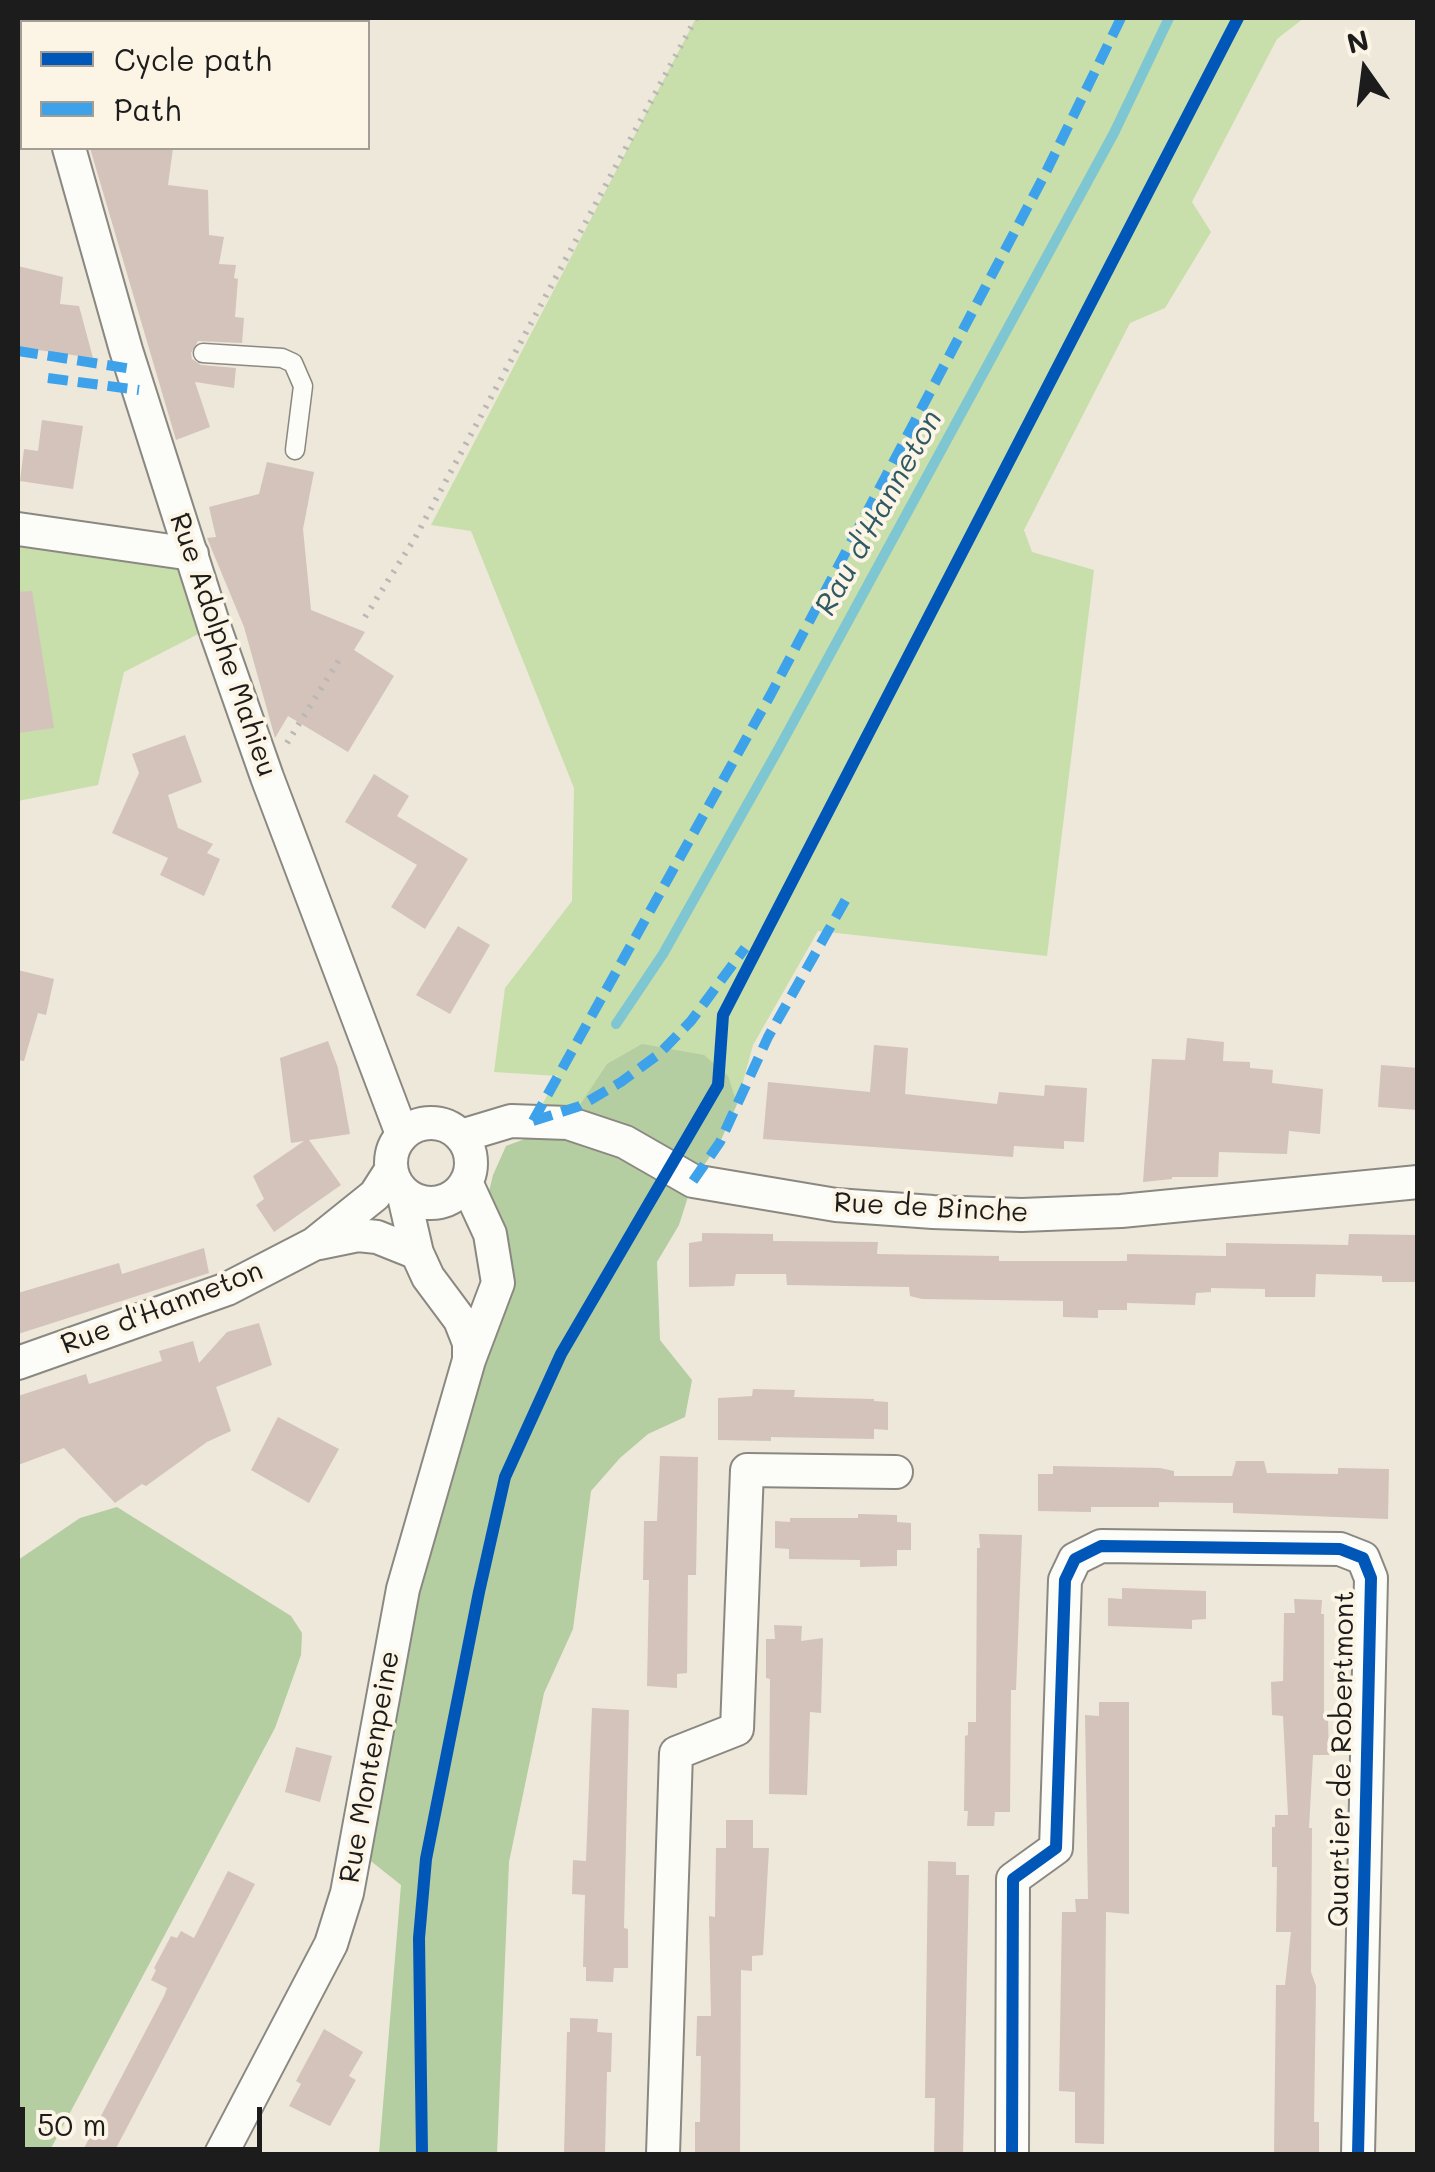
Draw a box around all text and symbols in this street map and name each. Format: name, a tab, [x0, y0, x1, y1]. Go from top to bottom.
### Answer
legend	[20, 20, 370, 150]
north arrow	[1315, 20, 1415, 120]
text: N	[1343, 21, 1372, 61]
text: Cycle path	[114, 39, 272, 79]
text: Path	[114, 89, 181, 129]
water label: Rau d'Hanneton	[808, 404, 950, 622]
street label: Rue Adolphe Mahieu	[162, 509, 284, 781]
street label: Rue de Binche	[833, 1186, 1029, 1230]
street label: Rue d'Hanneton	[56, 1254, 268, 1362]
street label: Quartier de Robertmont	[1322, 1590, 1362, 1928]
street label: Rue Montenpeine	[333, 1648, 407, 1886]
scale bar	[25, 2087, 268, 2149]
text: 50 m	[37, 2104, 107, 2144]

